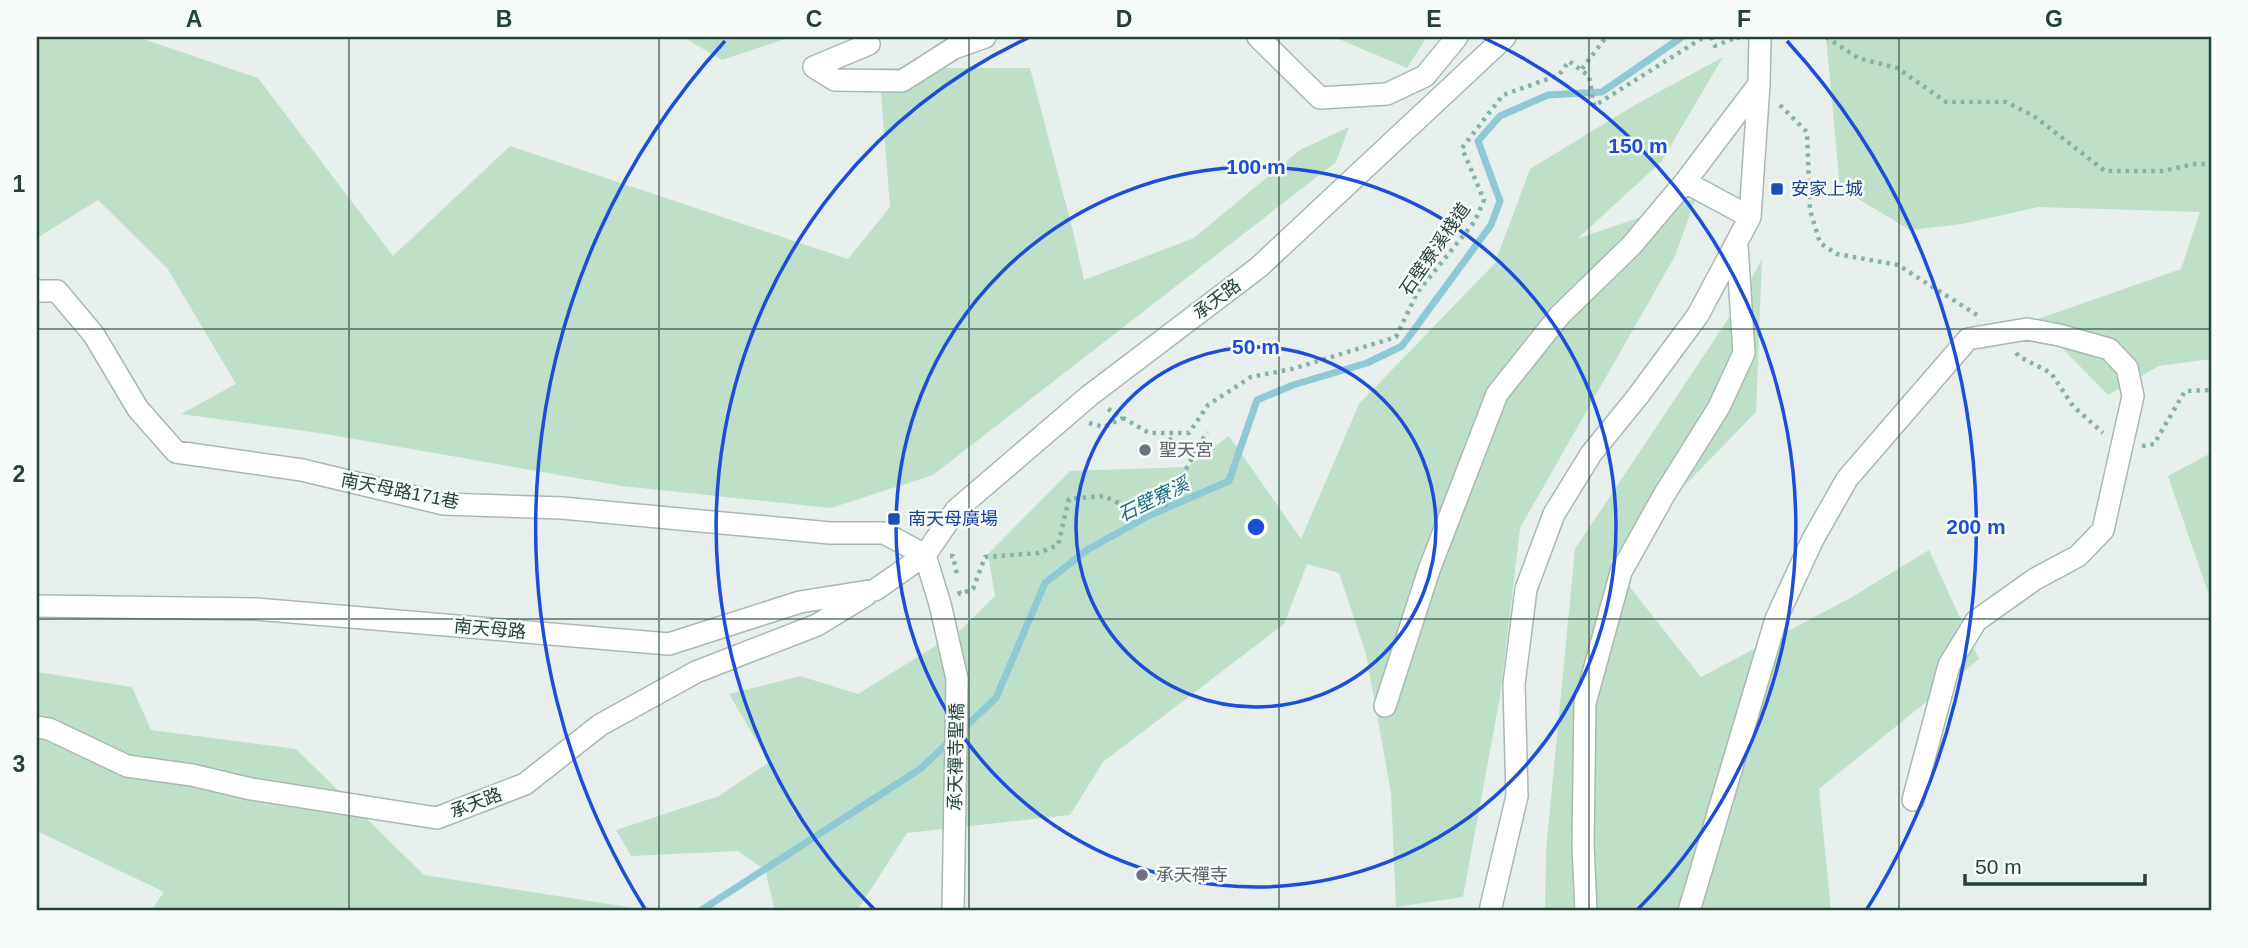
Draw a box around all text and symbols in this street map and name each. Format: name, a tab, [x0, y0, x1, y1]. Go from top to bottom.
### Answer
text: A	[186, 6, 202, 32]
text: B	[496, 6, 512, 32]
text: C	[806, 6, 822, 32]
text: D	[1116, 6, 1132, 32]
text: E	[1426, 6, 1442, 32]
text: F	[1737, 6, 1751, 32]
text: G	[2045, 6, 2063, 32]
text: 150 m	[1608, 134, 1668, 157]
text: 100 m	[1226, 155, 1286, 178]
text: 1	[13, 171, 26, 197]
place label: 安家上城	[1791, 179, 1863, 199]
marker: 安家上城	[1769, 181, 1785, 197]
street label: 石壁寮溪棧道	[1396, 199, 1474, 299]
street label: 承天路	[1189, 275, 1245, 323]
text: 50 m	[1232, 335, 1280, 358]
place label: 聖天宮	[1159, 440, 1213, 460]
marker: 聖天宮	[1137, 442, 1153, 458]
text: 2	[13, 461, 25, 487]
street label: 南天母路171巷	[339, 470, 461, 512]
water label: 石壁寮溪	[1114, 472, 1195, 526]
place label: 南天母廣場	[908, 509, 998, 529]
marker: 南天母廣場	[886, 511, 902, 527]
centre of rings	[1244, 515, 1268, 539]
text: 200 m	[1946, 515, 2006, 538]
street label: 南天母路	[453, 616, 527, 642]
street label: 承天禪寺聖橋	[945, 703, 967, 811]
text: 3	[13, 751, 25, 777]
street label: 承天路	[447, 784, 505, 822]
scale bar	[1965, 843, 2145, 887]
text: 50 m	[1975, 855, 2022, 878]
place label: 承天禪寺	[1156, 865, 1228, 885]
marker: 承天禪寺	[1134, 867, 1150, 883]

